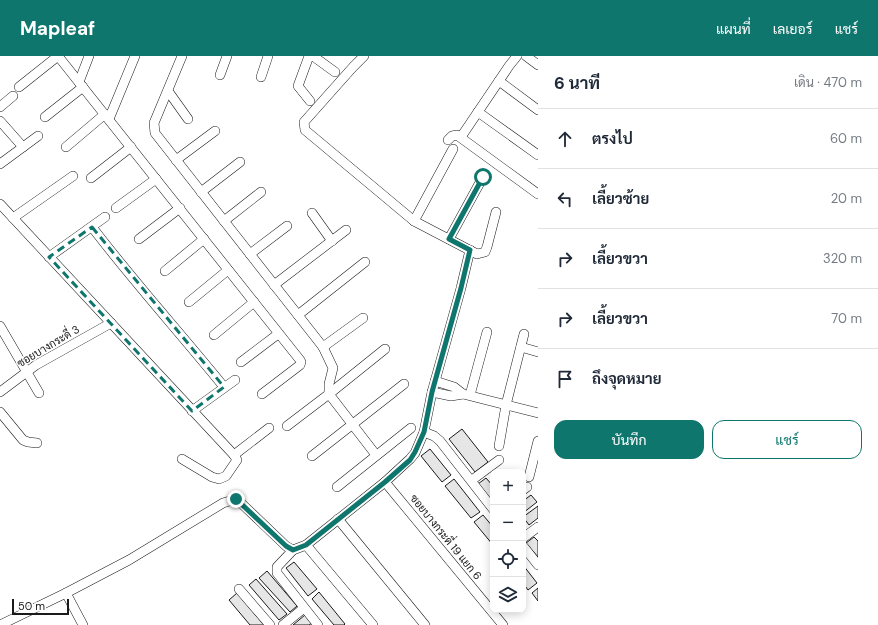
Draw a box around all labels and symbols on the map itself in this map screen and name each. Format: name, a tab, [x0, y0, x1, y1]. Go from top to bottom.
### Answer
route start	[474, 168, 492, 186]
street label: ซอยบางกระดี่ 3	[12, 318, 82, 370]
street label: ซอยบางกระดี่ 19 แยก 6	[407, 489, 488, 583]
route end	[227, 490, 245, 508]
scale bar	[12, 597, 69, 616]

